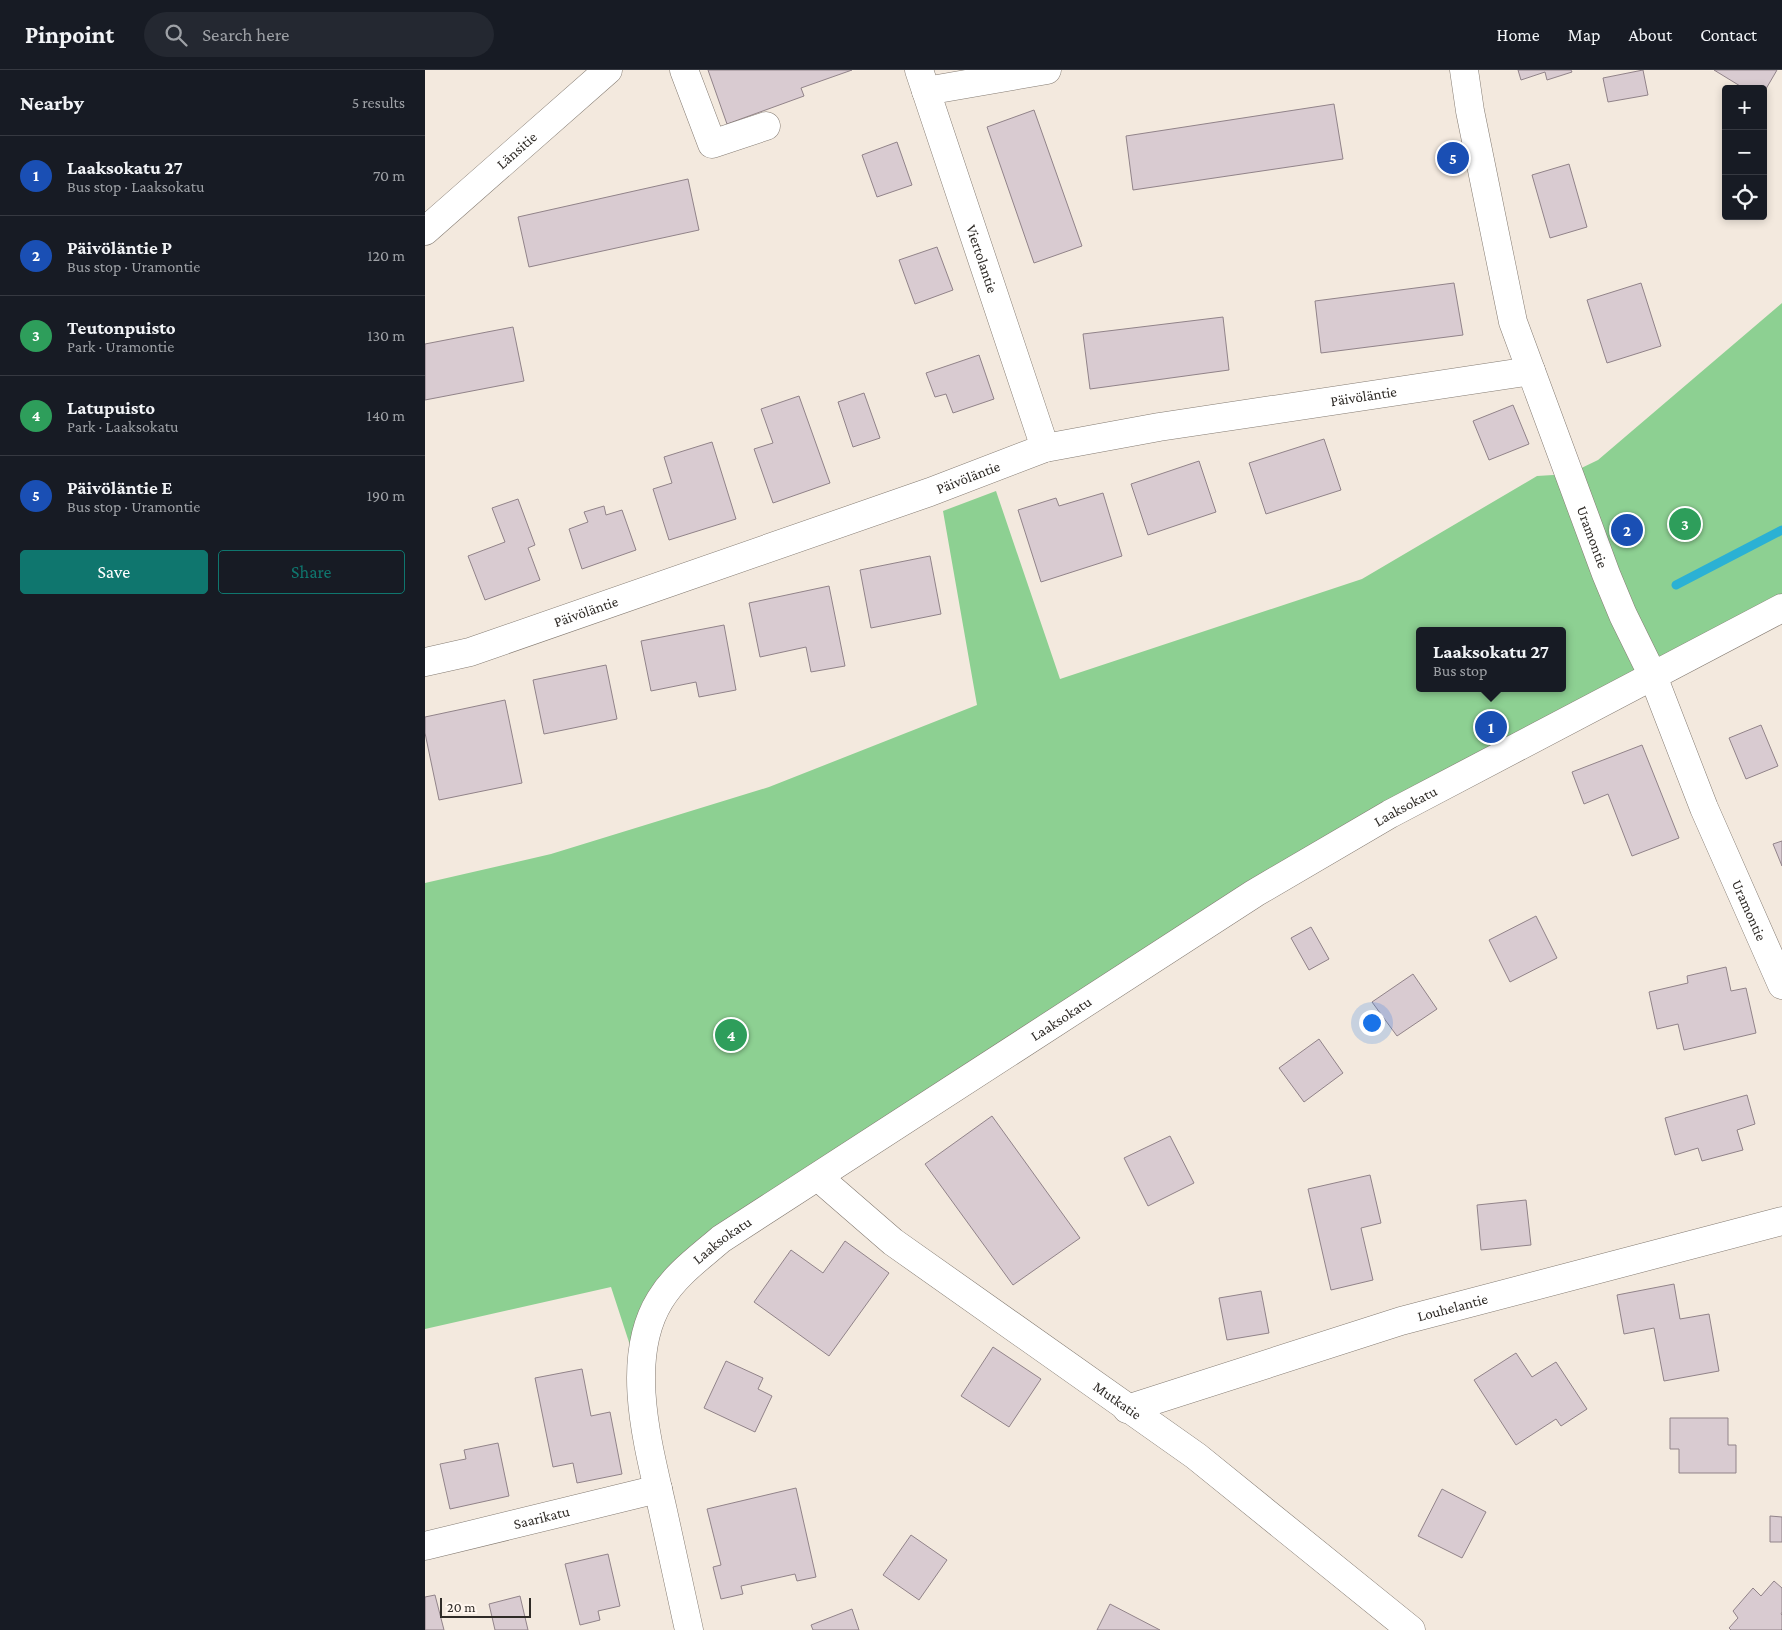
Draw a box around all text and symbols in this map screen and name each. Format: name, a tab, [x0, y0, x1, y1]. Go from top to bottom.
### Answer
search box	[144, 12, 494, 57]
text: Pinpoint	[25, 21, 114, 48]
icon: search	[162, 21, 190, 49]
text: Search here	[202, 24, 289, 45]
text: Home	[1497, 25, 1540, 45]
text: Map	[1568, 25, 1600, 45]
text: About	[1628, 25, 1672, 45]
text: Contact	[1700, 25, 1757, 45]
map controls	[1722, 85, 1767, 220]
button: +	[1722, 85, 1767, 130]
text: Nearby	[20, 91, 84, 115]
text: 5 results	[352, 94, 405, 111]
street label: Länsitie	[493, 128, 540, 172]
button: −	[1722, 130, 1767, 175]
pin: 5	[1437, 139, 1469, 177]
text: Laaksokatu 27	[67, 157, 183, 178]
text: 1	[33, 167, 39, 184]
text: 70 m	[373, 167, 405, 184]
button: locate	[1722, 175, 1767, 220]
text: Bus stop · Laaksokatu	[67, 178, 204, 195]
street label: Viertolantie	[963, 223, 1001, 295]
text: Päivöläntie P	[67, 237, 172, 258]
text: 2	[32, 247, 40, 264]
text: 120 m	[367, 247, 405, 264]
text: Bus stop · Uramontie	[67, 258, 200, 275]
text: Teutonpuisto	[67, 317, 176, 338]
text: 3	[32, 327, 40, 344]
text: 130 m	[367, 327, 405, 344]
text: Park · Uramontie	[67, 338, 174, 355]
street label: Päivöläntie	[1329, 383, 1398, 409]
text: Latupuisto	[67, 397, 155, 418]
text: 4	[32, 407, 40, 424]
text: 140 m	[367, 407, 405, 424]
text: Park · Laaksokatu	[67, 418, 179, 435]
street label: Päivöläntie	[934, 458, 1003, 497]
text: Päivöläntie E	[67, 477, 172, 498]
text: 5	[32, 487, 40, 504]
text: 190 m	[367, 487, 405, 504]
text: Bus stop · Uramontie	[67, 498, 200, 515]
street label: Uramontie	[1574, 504, 1611, 571]
pin: 3	[1669, 505, 1701, 543]
pin: 2	[1611, 511, 1643, 549]
button: Save	[20, 550, 208, 594]
button: Share	[218, 550, 405, 594]
street label: Päivöläntie	[552, 593, 621, 630]
popup	[1416, 627, 1566, 692]
text: Laaksokatu 27	[1433, 641, 1549, 662]
text: Bus stop	[1433, 662, 1487, 679]
pin: 1	[1475, 708, 1507, 746]
street label: Laaksokatu	[1371, 783, 1440, 829]
street label: Uramontie	[1729, 877, 1770, 944]
street label: Laaksokatu	[1028, 993, 1094, 1044]
your location	[1359, 1010, 1385, 1036]
pin: 4	[715, 1016, 747, 1054]
street label: Laaksokatu	[690, 1213, 754, 1267]
street label: Louhelantie	[1416, 1291, 1490, 1324]
street label: Mutkatie	[1090, 1378, 1145, 1423]
street label: Saarikatu	[512, 1503, 571, 1532]
scale bar	[440, 1595, 531, 1618]
text: 20 m	[447, 1599, 475, 1615]

